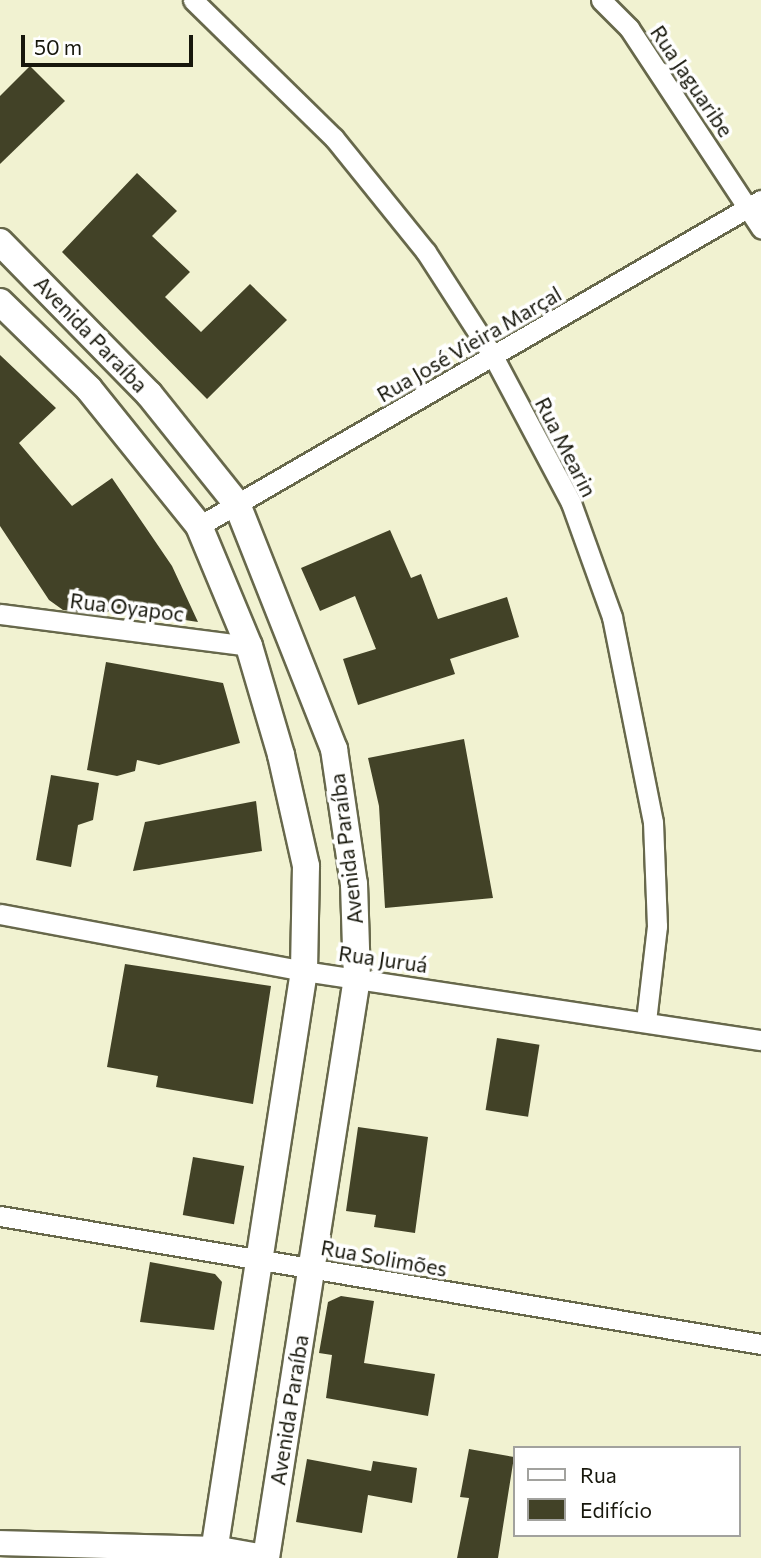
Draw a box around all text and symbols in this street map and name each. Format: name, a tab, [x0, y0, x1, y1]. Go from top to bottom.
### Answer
street label: Rua Jaguaribe	[645, 20, 739, 142]
scale bar	[24, 21, 196, 65]
text: 50 m	[34, 34, 82, 59]
street label: Avenida Paraíba	[29, 271, 153, 397]
street label: Rua José Vieira Marçal	[372, 281, 566, 407]
street label: Rua Mearin	[530, 393, 602, 501]
street label: Rua Oyapoc	[68, 587, 186, 627]
street label: Avenida Paraíba	[324, 772, 368, 926]
street label: Rua Juruá	[337, 940, 429, 978]
street label: Rua Solimões	[319, 1234, 449, 1282]
street label: Avenida Paraíba	[265, 1333, 313, 1487]
legend	[512, 1446, 740, 1537]
text: Rua	[580, 1462, 617, 1487]
text: Edifício	[580, 1497, 652, 1522]

